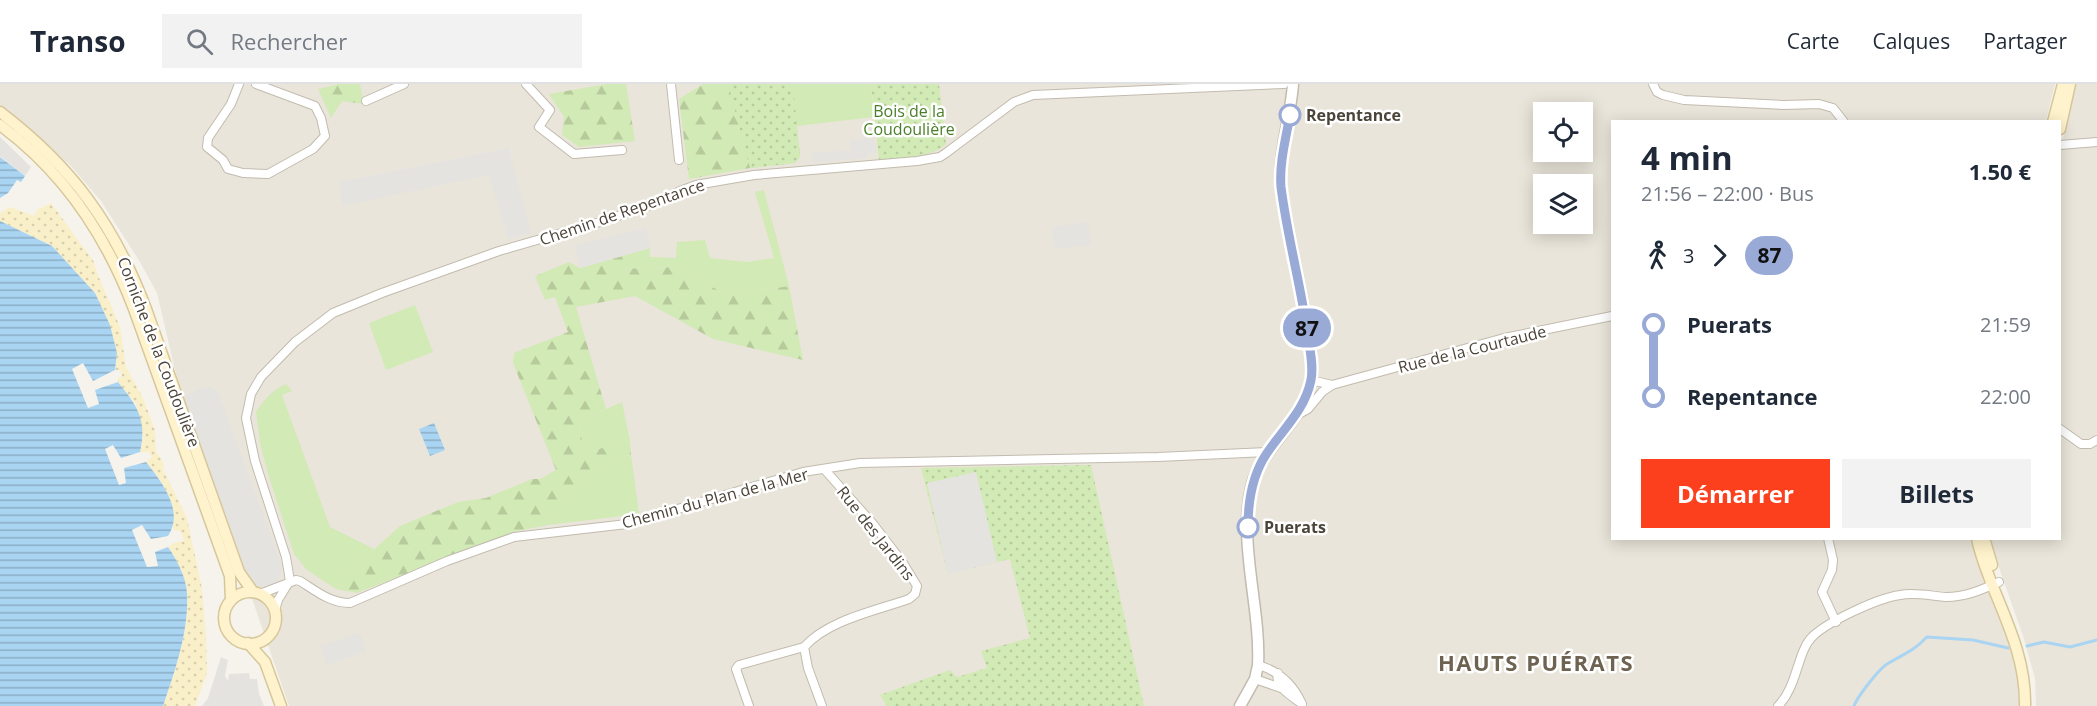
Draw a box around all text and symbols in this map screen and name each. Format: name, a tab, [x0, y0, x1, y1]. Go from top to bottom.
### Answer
search box	[162, 14, 582, 68]
text: Transo	[30, 22, 126, 60]
icon: search	[183, 25, 216, 58]
text: Rechercher	[231, 26, 347, 56]
text: Carte	[1787, 27, 1839, 55]
text: Calques	[1872, 27, 1950, 55]
text: Partager	[1983, 27, 2067, 55]
park label: Bois de la Coudoulière	[863, 100, 955, 140]
map controls	[1533, 102, 1593, 234]
button: locate	[1533, 102, 1593, 162]
marker: Repentance	[1279, 104, 1301, 126]
place label: Repentance	[1306, 104, 1401, 126]
text: 4 min	[1641, 135, 1733, 180]
text: 1.50 €	[1969, 156, 2031, 186]
street label: Chemin de Repentance	[537, 173, 707, 251]
button: layers	[1533, 174, 1593, 234]
text: 21:56 – 22:00 · Bus	[1641, 180, 1814, 207]
icon: walk	[1641, 239, 1674, 272]
icon: forward	[1703, 239, 1736, 272]
text: 87	[1757, 241, 1781, 269]
text: 3	[1683, 242, 1694, 269]
street label: Corniche de la Coudoulière	[113, 254, 205, 450]
line badge: 87	[1280, 308, 1334, 348]
text: Puerats	[1687, 309, 1772, 339]
text: 21:59	[1980, 311, 2031, 338]
text: 87	[1295, 314, 1319, 342]
street label: Rue de la Courtaude	[1396, 320, 1548, 378]
text: Repentance	[1687, 381, 1818, 411]
text: 22:00	[1980, 383, 2031, 410]
button: Démarrer	[1641, 459, 1830, 528]
button: Billets	[1842, 459, 2031, 528]
street label: Chemin du Plan de la Mer	[619, 462, 811, 533]
street label: Rue des Jardins	[832, 481, 920, 585]
marker: Puerats	[1237, 516, 1259, 538]
place label: Puerats	[1264, 516, 1326, 538]
district label: HAUTS PUÉRATS	[1438, 647, 1634, 677]

